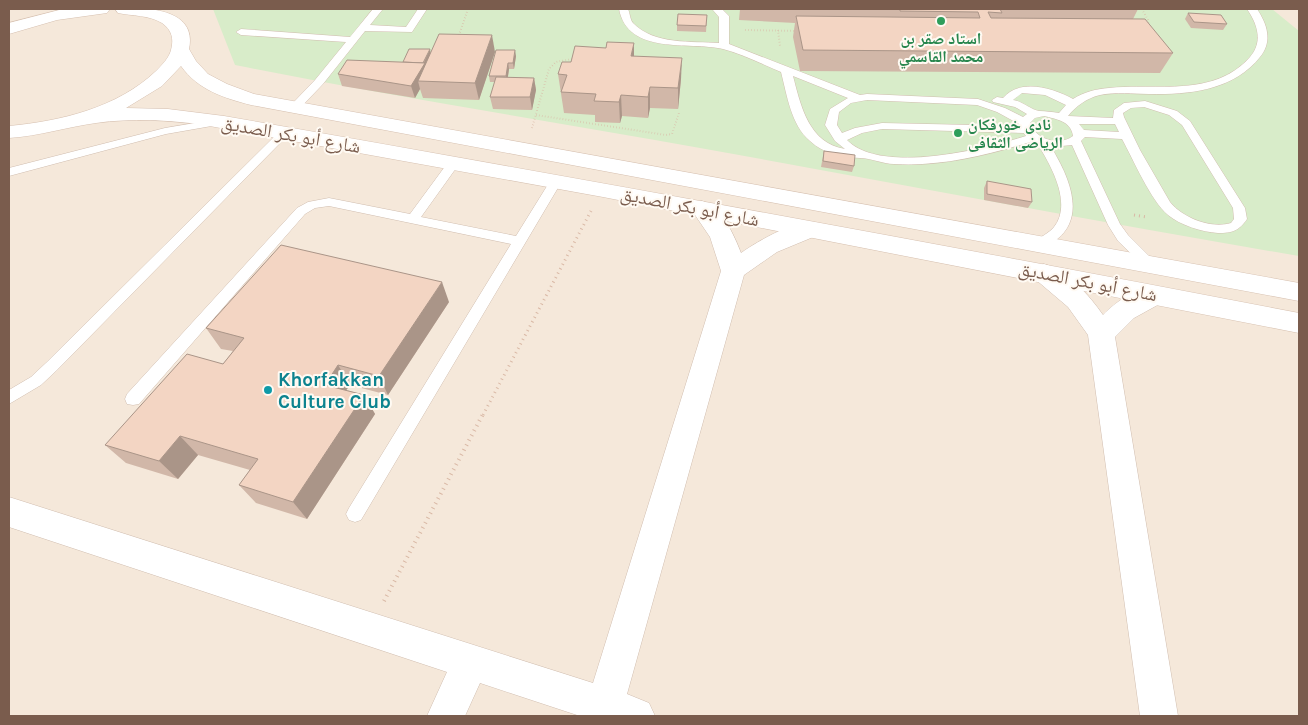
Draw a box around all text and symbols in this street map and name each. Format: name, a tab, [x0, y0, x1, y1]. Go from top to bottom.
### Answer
marker: استاد صقر بن محمد القاسمي	[935, 15, 947, 27]
place label: استاد صقر بن محمد القاسمي	[899, 29, 983, 69]
street label: شارع أبو بكر الصديق	[219, 111, 362, 158]
place label: نادى خورفكان الرياضى الثقافى	[968, 115, 1063, 152]
marker: نادى خورفكان الرياضى الثقافى	[952, 127, 964, 139]
street label: شارع أبو بكر الصديق	[619, 182, 761, 231]
street label: شارع أبو بكر الصديق	[1017, 257, 1159, 306]
place label: Khorfakkan Culture Club	[278, 369, 391, 413]
marker: Khorfakkan Culture Club	[262, 384, 274, 396]

